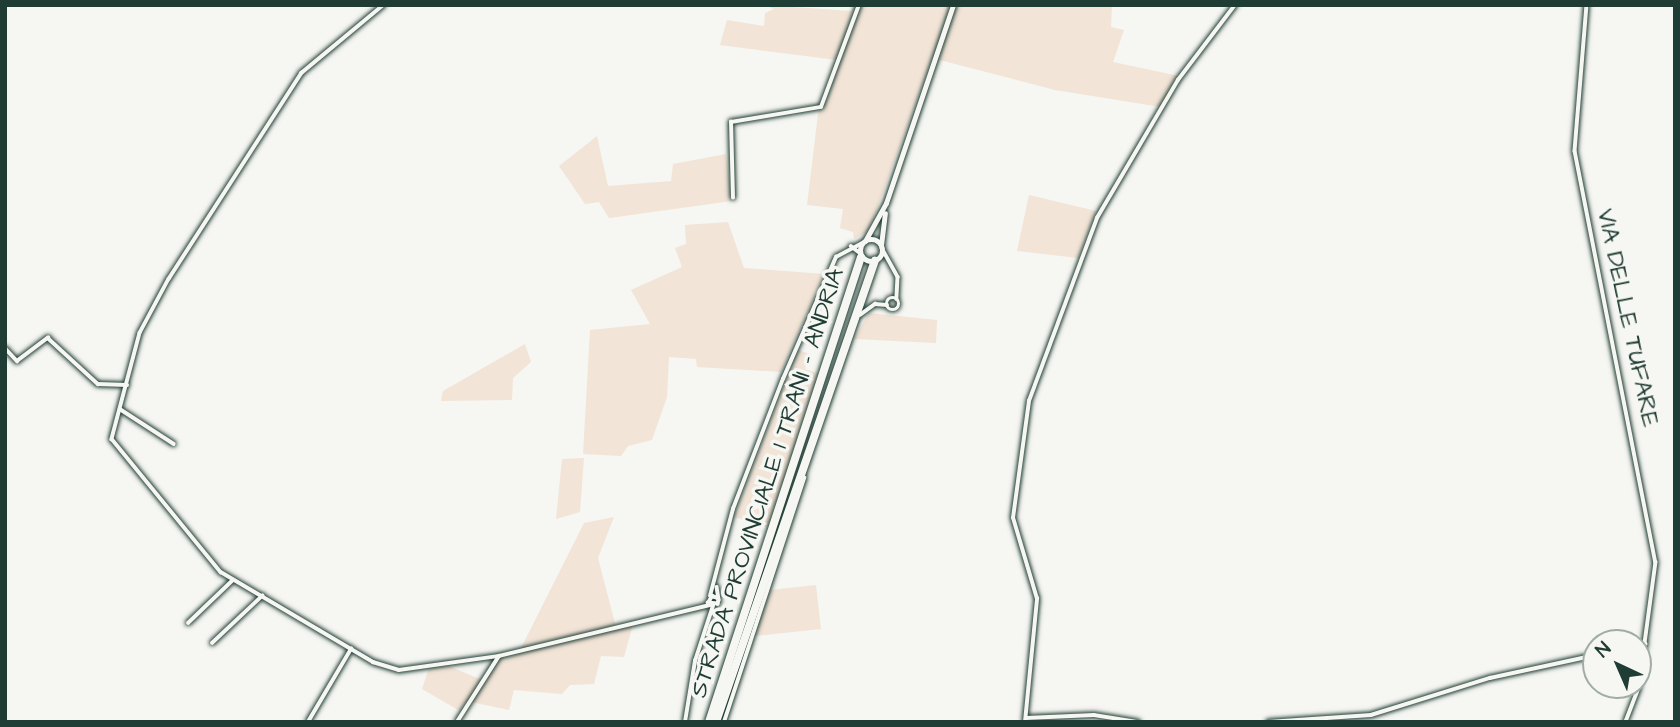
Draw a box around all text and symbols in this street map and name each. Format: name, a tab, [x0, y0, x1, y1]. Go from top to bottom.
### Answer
street label: VIA DELLE TUFARE	[1590, 206, 1664, 430]
street label: STRADA PROVINCIALE 1 TRANI - ANDRIA	[685, 265, 851, 701]
north arrow	[1582, 629, 1652, 699]
text: N	[1590, 636, 1617, 664]

